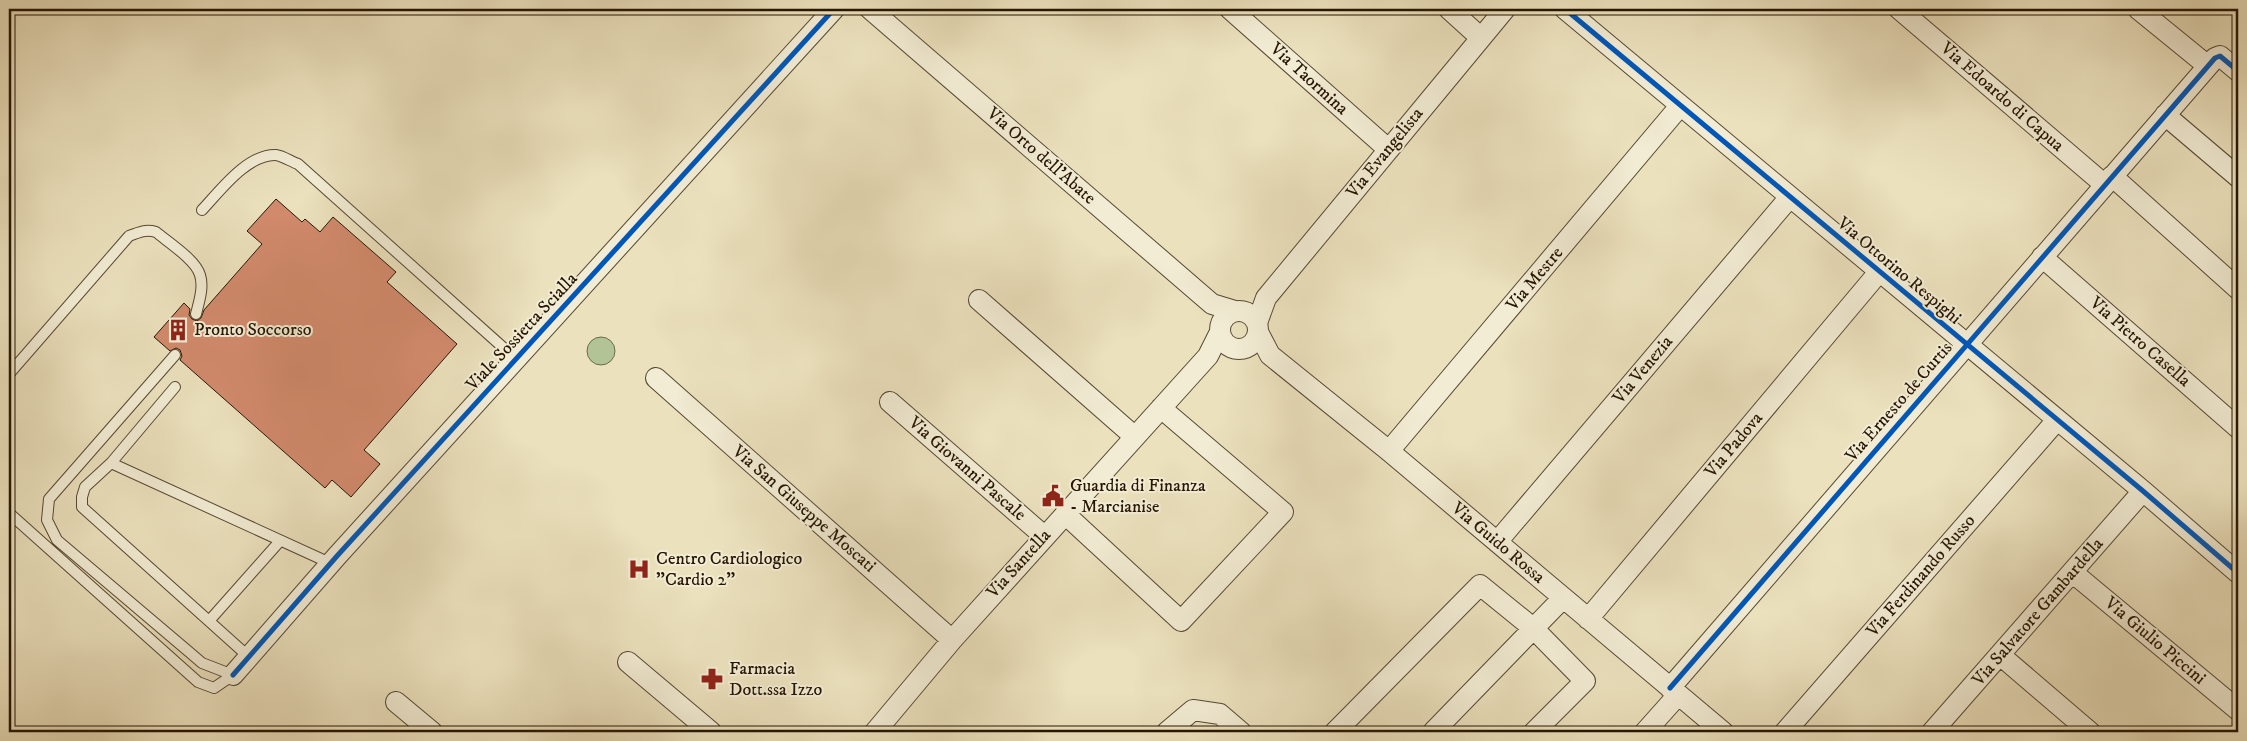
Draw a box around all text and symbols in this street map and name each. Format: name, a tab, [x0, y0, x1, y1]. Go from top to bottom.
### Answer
street label: Via Taormina	[1265, 37, 1353, 120]
street label: Via Edoardo di Capua	[1935, 37, 2068, 157]
street label: Via Orto dell'Abate	[981, 102, 1100, 209]
street label: Via Evangelista	[1341, 103, 1429, 204]
street label: Via Ottorino Respighi	[1832, 212, 1966, 329]
street label: Via Mestre	[1501, 242, 1568, 316]
street label: Viale Sossietta Scialla	[461, 268, 583, 396]
street label: Via Pietro Casella	[2084, 292, 2195, 392]
building icon: Pronto Soccorso	[165, 317, 191, 343]
place label: Pronto Soccorso	[194, 319, 312, 341]
street label: Via Venezia	[1608, 331, 1678, 409]
street label: Via Ernesto de Curtis	[1840, 337, 1957, 467]
street label: Via Padova	[1700, 407, 1768, 483]
street label: Via Giovanni Pascale	[903, 411, 1030, 526]
street label: Via San Giuseppe Moscati	[727, 440, 880, 577]
place label: Guardia di Finanza - Marcianise	[1070, 475, 1206, 518]
public building icon: Guardia di Finanza - Marcianise	[1040, 483, 1066, 509]
street label: Via Guido Rossa	[1446, 497, 1549, 589]
street label: Via Ferdinando Russo	[1861, 510, 1980, 643]
street label: Via Santella	[982, 525, 1056, 604]
street label: Via Salvatore Gambardella	[1967, 533, 2109, 691]
place label: Centro Cardiologico "Cardio 2"	[656, 548, 803, 591]
hospital icon: Centro Cardiologico "Cardio 2"	[626, 556, 652, 582]
street label: Via Giulio Piccini	[2099, 592, 2210, 690]
place label: Farmacia Dott.ssa Izzo	[729, 658, 823, 701]
pharmacy icon: Farmacia Dott.ssa Izzo	[699, 666, 725, 692]

